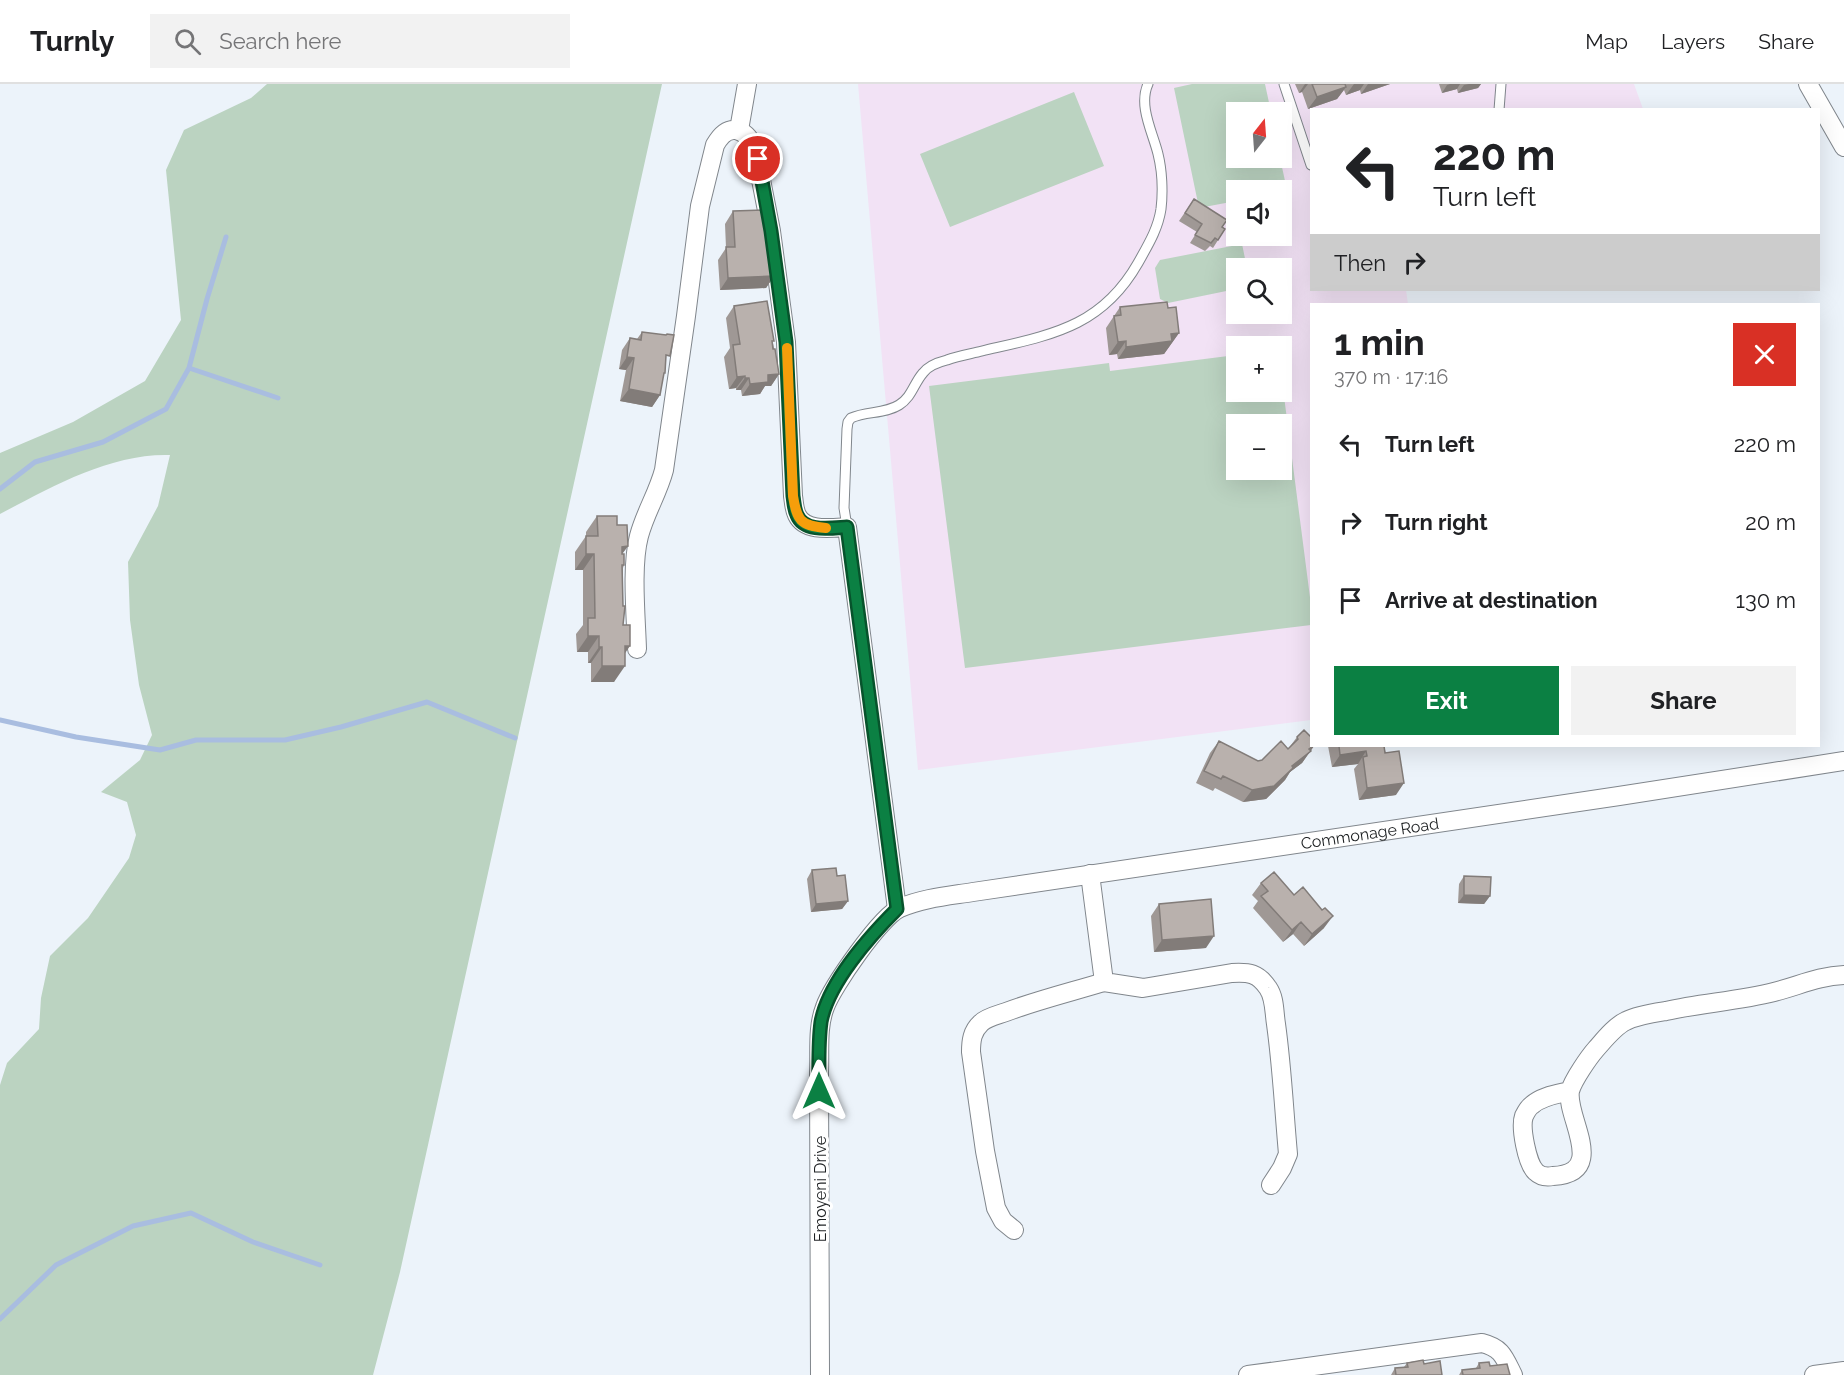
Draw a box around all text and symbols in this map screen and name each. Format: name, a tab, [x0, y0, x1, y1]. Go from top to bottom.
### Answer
search box	[150, 14, 570, 68]
text: Turnly	[30, 25, 114, 58]
icon: search	[171, 25, 204, 58]
text: Search here	[219, 28, 341, 54]
text: Map	[1585, 29, 1628, 54]
text: Layers	[1661, 29, 1725, 54]
text: Share	[1758, 29, 1814, 54]
north arrow	[1226, 102, 1292, 168]
map controls	[1226, 102, 1292, 480]
text: 220 m	[1433, 131, 1555, 180]
icon: left	[1334, 132, 1412, 210]
pin	[732, 133, 783, 184]
icon: arrive	[741, 142, 774, 175]
button: sound	[1226, 180, 1292, 246]
text: Turn left	[1433, 181, 1536, 212]
icon: right	[1398, 246, 1431, 279]
text: Then	[1334, 250, 1386, 276]
button: search	[1226, 258, 1292, 324]
text: 1 min	[1334, 321, 1425, 363]
button: close	[1733, 323, 1796, 386]
button: +	[1226, 336, 1292, 402]
text: 370 m · 17:16	[1334, 365, 1448, 389]
button: −	[1226, 414, 1292, 480]
icon: left	[1334, 428, 1367, 461]
text: Turn left	[1385, 431, 1475, 457]
text: 220 m	[1734, 431, 1796, 457]
icon: right	[1334, 506, 1367, 539]
text: Turn right	[1385, 509, 1488, 535]
text: 20 m	[1745, 509, 1796, 535]
icon: arrive	[1334, 584, 1367, 617]
text: Arrive at destination	[1385, 587, 1598, 613]
text: 130 m	[1736, 587, 1796, 613]
button: Exit	[1334, 666, 1559, 735]
button: Share	[1571, 666, 1796, 735]
street label: Commonage Road	[1299, 814, 1440, 853]
position arrow	[787, 1059, 851, 1123]
street label: Emoyeni Drive	[811, 1136, 830, 1242]

